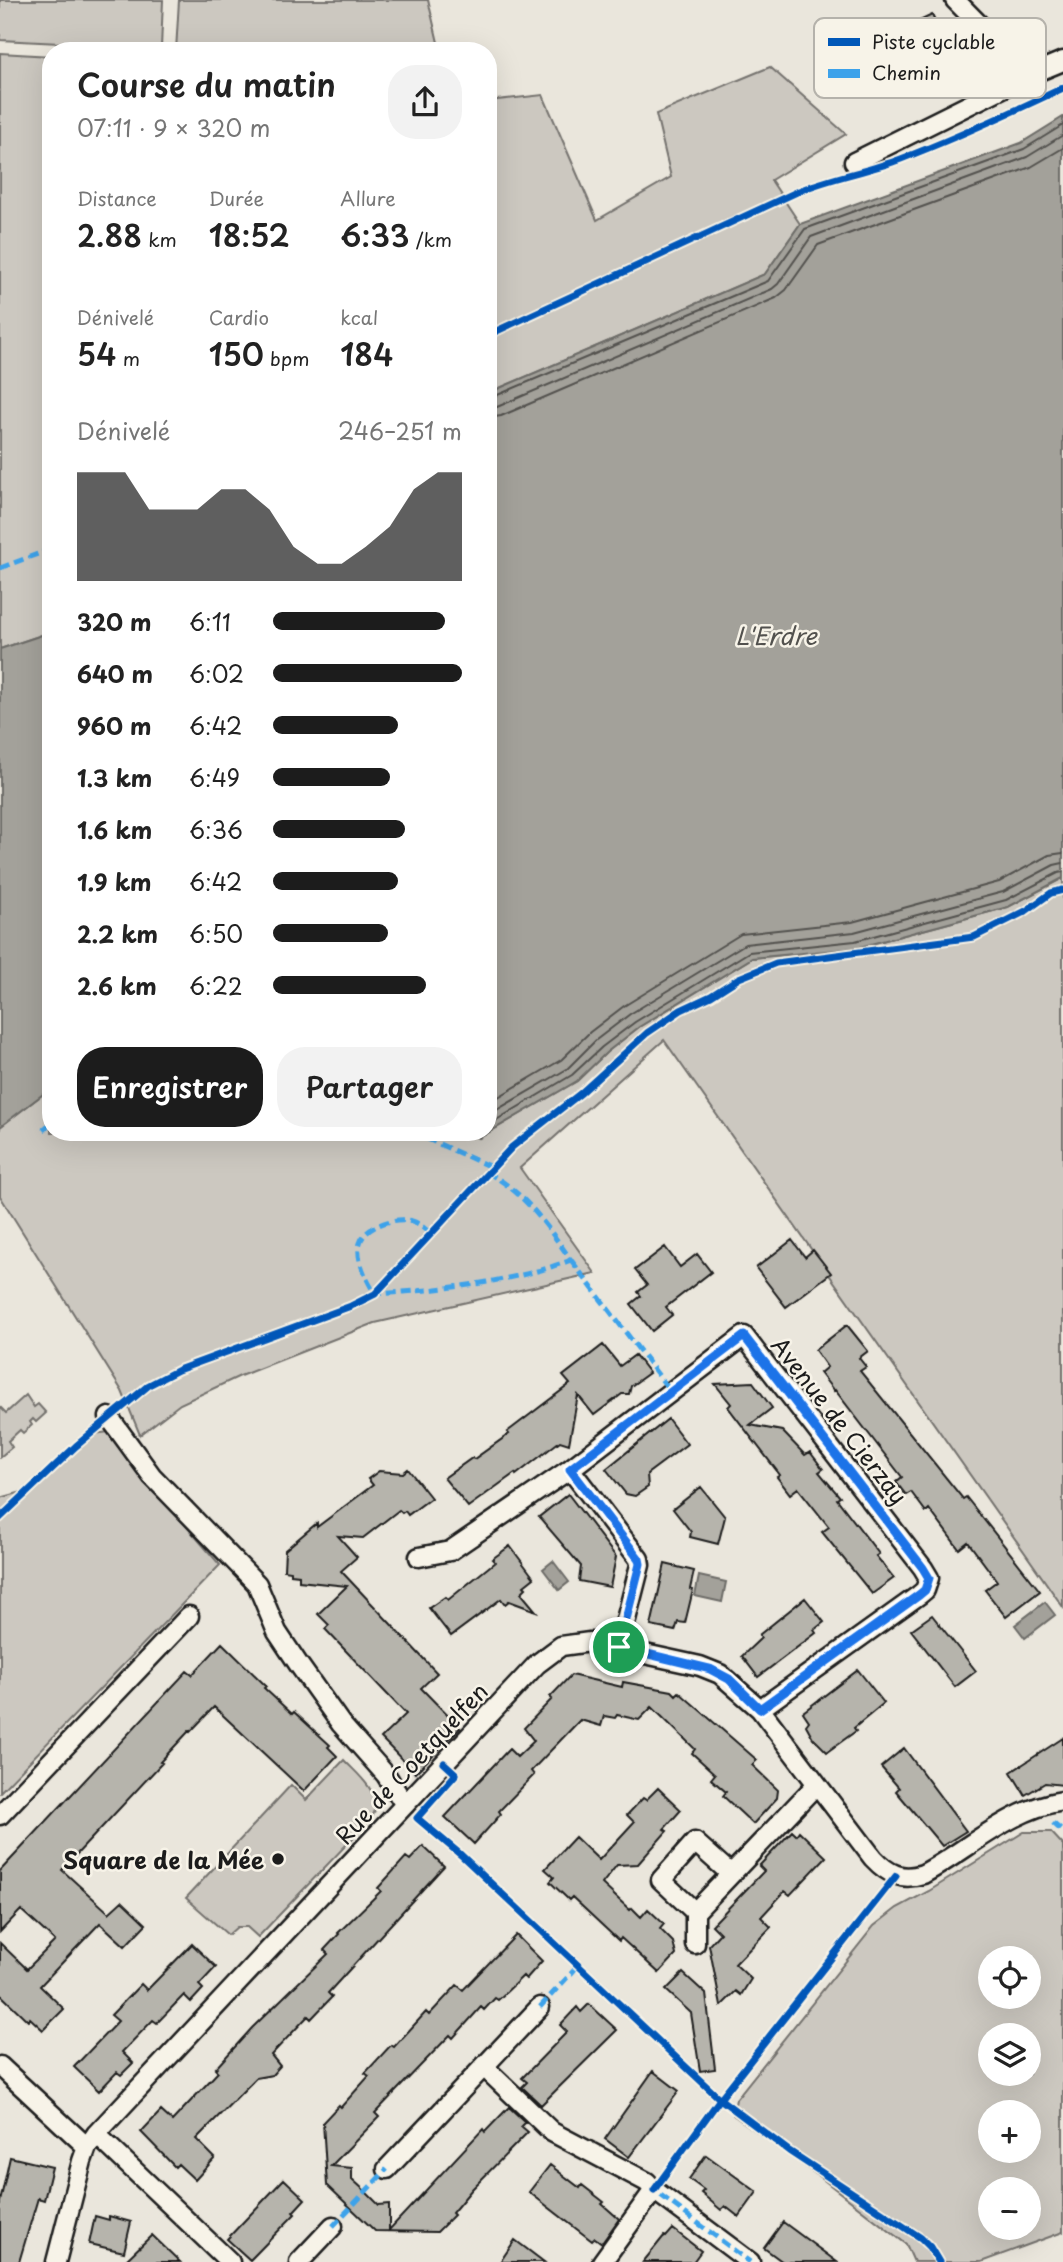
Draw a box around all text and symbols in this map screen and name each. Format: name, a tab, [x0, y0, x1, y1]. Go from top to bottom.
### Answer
legend	[814, 18, 1046, 98]
text: Piste cyclable	[872, 27, 995, 55]
text: Chemin	[872, 58, 941, 86]
text: Course du matin	[77, 60, 336, 108]
button: share	[388, 65, 462, 139]
text: 07:11 · 9 × 320 m	[77, 110, 270, 145]
text: Distance	[77, 184, 157, 212]
text: Durée	[209, 184, 264, 212]
text: Allure	[340, 184, 396, 212]
text: 2.88	[77, 212, 142, 257]
text: 18:52	[209, 212, 290, 257]
text: 6:33	[340, 212, 409, 257]
text: km	[142, 225, 177, 253]
text: /km	[409, 225, 452, 253]
text: Dénivelé	[77, 303, 154, 331]
text: Cardio	[209, 303, 269, 331]
text: kcal	[340, 303, 378, 331]
text: 54	[77, 331, 116, 376]
text: 150	[209, 331, 264, 376]
text: 184	[340, 331, 393, 376]
text: m	[116, 344, 140, 372]
text: bpm	[264, 344, 309, 372]
text: Dénivelé	[77, 413, 170, 448]
text: 246–251 m	[338, 413, 462, 448]
text: 320 m	[77, 604, 151, 639]
text: 6:11	[189, 604, 231, 639]
water label: L'Erdre	[735, 617, 818, 653]
text: 640 m	[77, 656, 153, 691]
text: 6:02	[189, 656, 244, 691]
text: 960 m	[77, 708, 151, 743]
text: 6:42	[189, 708, 242, 743]
text: 1.3 km	[77, 760, 152, 795]
text: 6:49	[189, 760, 240, 795]
text: 1.6 km	[77, 812, 152, 847]
text: 6:36	[189, 812, 243, 847]
text: 1.9 km	[77, 864, 151, 899]
text: 6:42	[189, 864, 242, 899]
text: 2.2 km	[77, 916, 158, 951]
text: 6:50	[189, 916, 243, 951]
text: 2.6 km	[77, 968, 157, 1003]
text: 6:22	[189, 968, 243, 1003]
button: Enregistrer	[77, 1047, 263, 1127]
button: Partager	[277, 1047, 462, 1127]
street label: Avenue de Cierzay	[763, 1329, 917, 1511]
pin	[589, 1617, 649, 1677]
icon: arrive	[600, 1628, 638, 1666]
street label: Rue de Coetquelfen	[327, 1674, 495, 1852]
place label: Square de la Mée	[63, 1842, 264, 1877]
marker: Square de la Mée	[270, 1851, 286, 1867]
map controls	[978, 1946, 1041, 2240]
button: locate	[978, 1946, 1041, 2009]
button: layers	[978, 2023, 1041, 2086]
button: +	[978, 2100, 1041, 2163]
button: −	[978, 2177, 1041, 2240]

